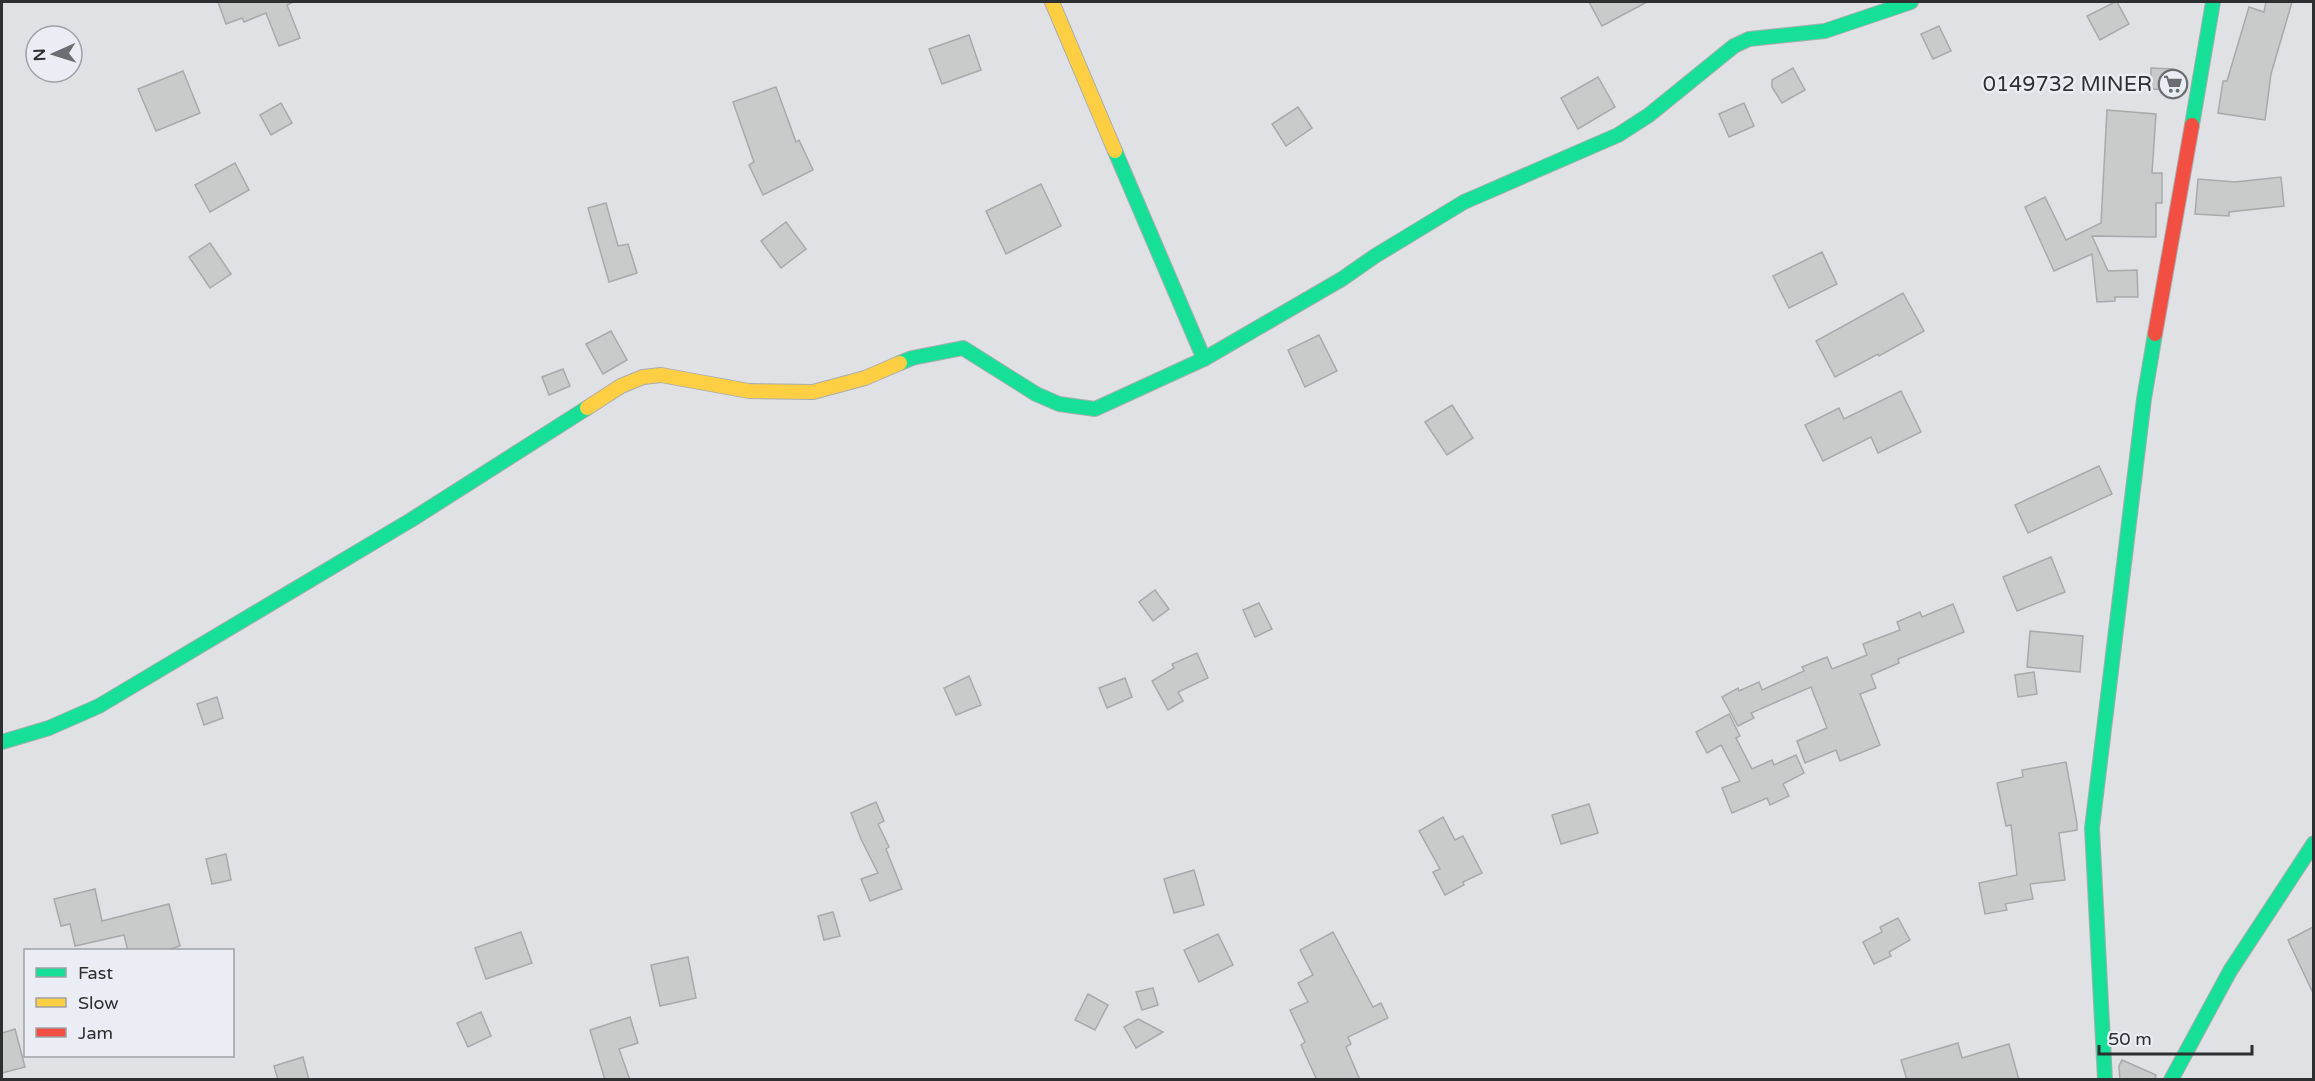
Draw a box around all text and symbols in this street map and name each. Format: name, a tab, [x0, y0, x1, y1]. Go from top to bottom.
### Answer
north arrow	[24, 24, 84, 84]
text: N	[30, 48, 50, 62]
supermarket icon: 0149732 MINER	[2157, 68, 2189, 100]
place label: 0149732 MINER	[1983, 72, 2152, 97]
legend	[24, 949, 234, 1057]
text: Fast	[78, 962, 113, 984]
text: Slow	[78, 992, 119, 1014]
scale bar	[2099, 1018, 2252, 1056]
text: Jam	[78, 1022, 113, 1044]
text: 50 m	[2108, 1028, 2152, 1050]

